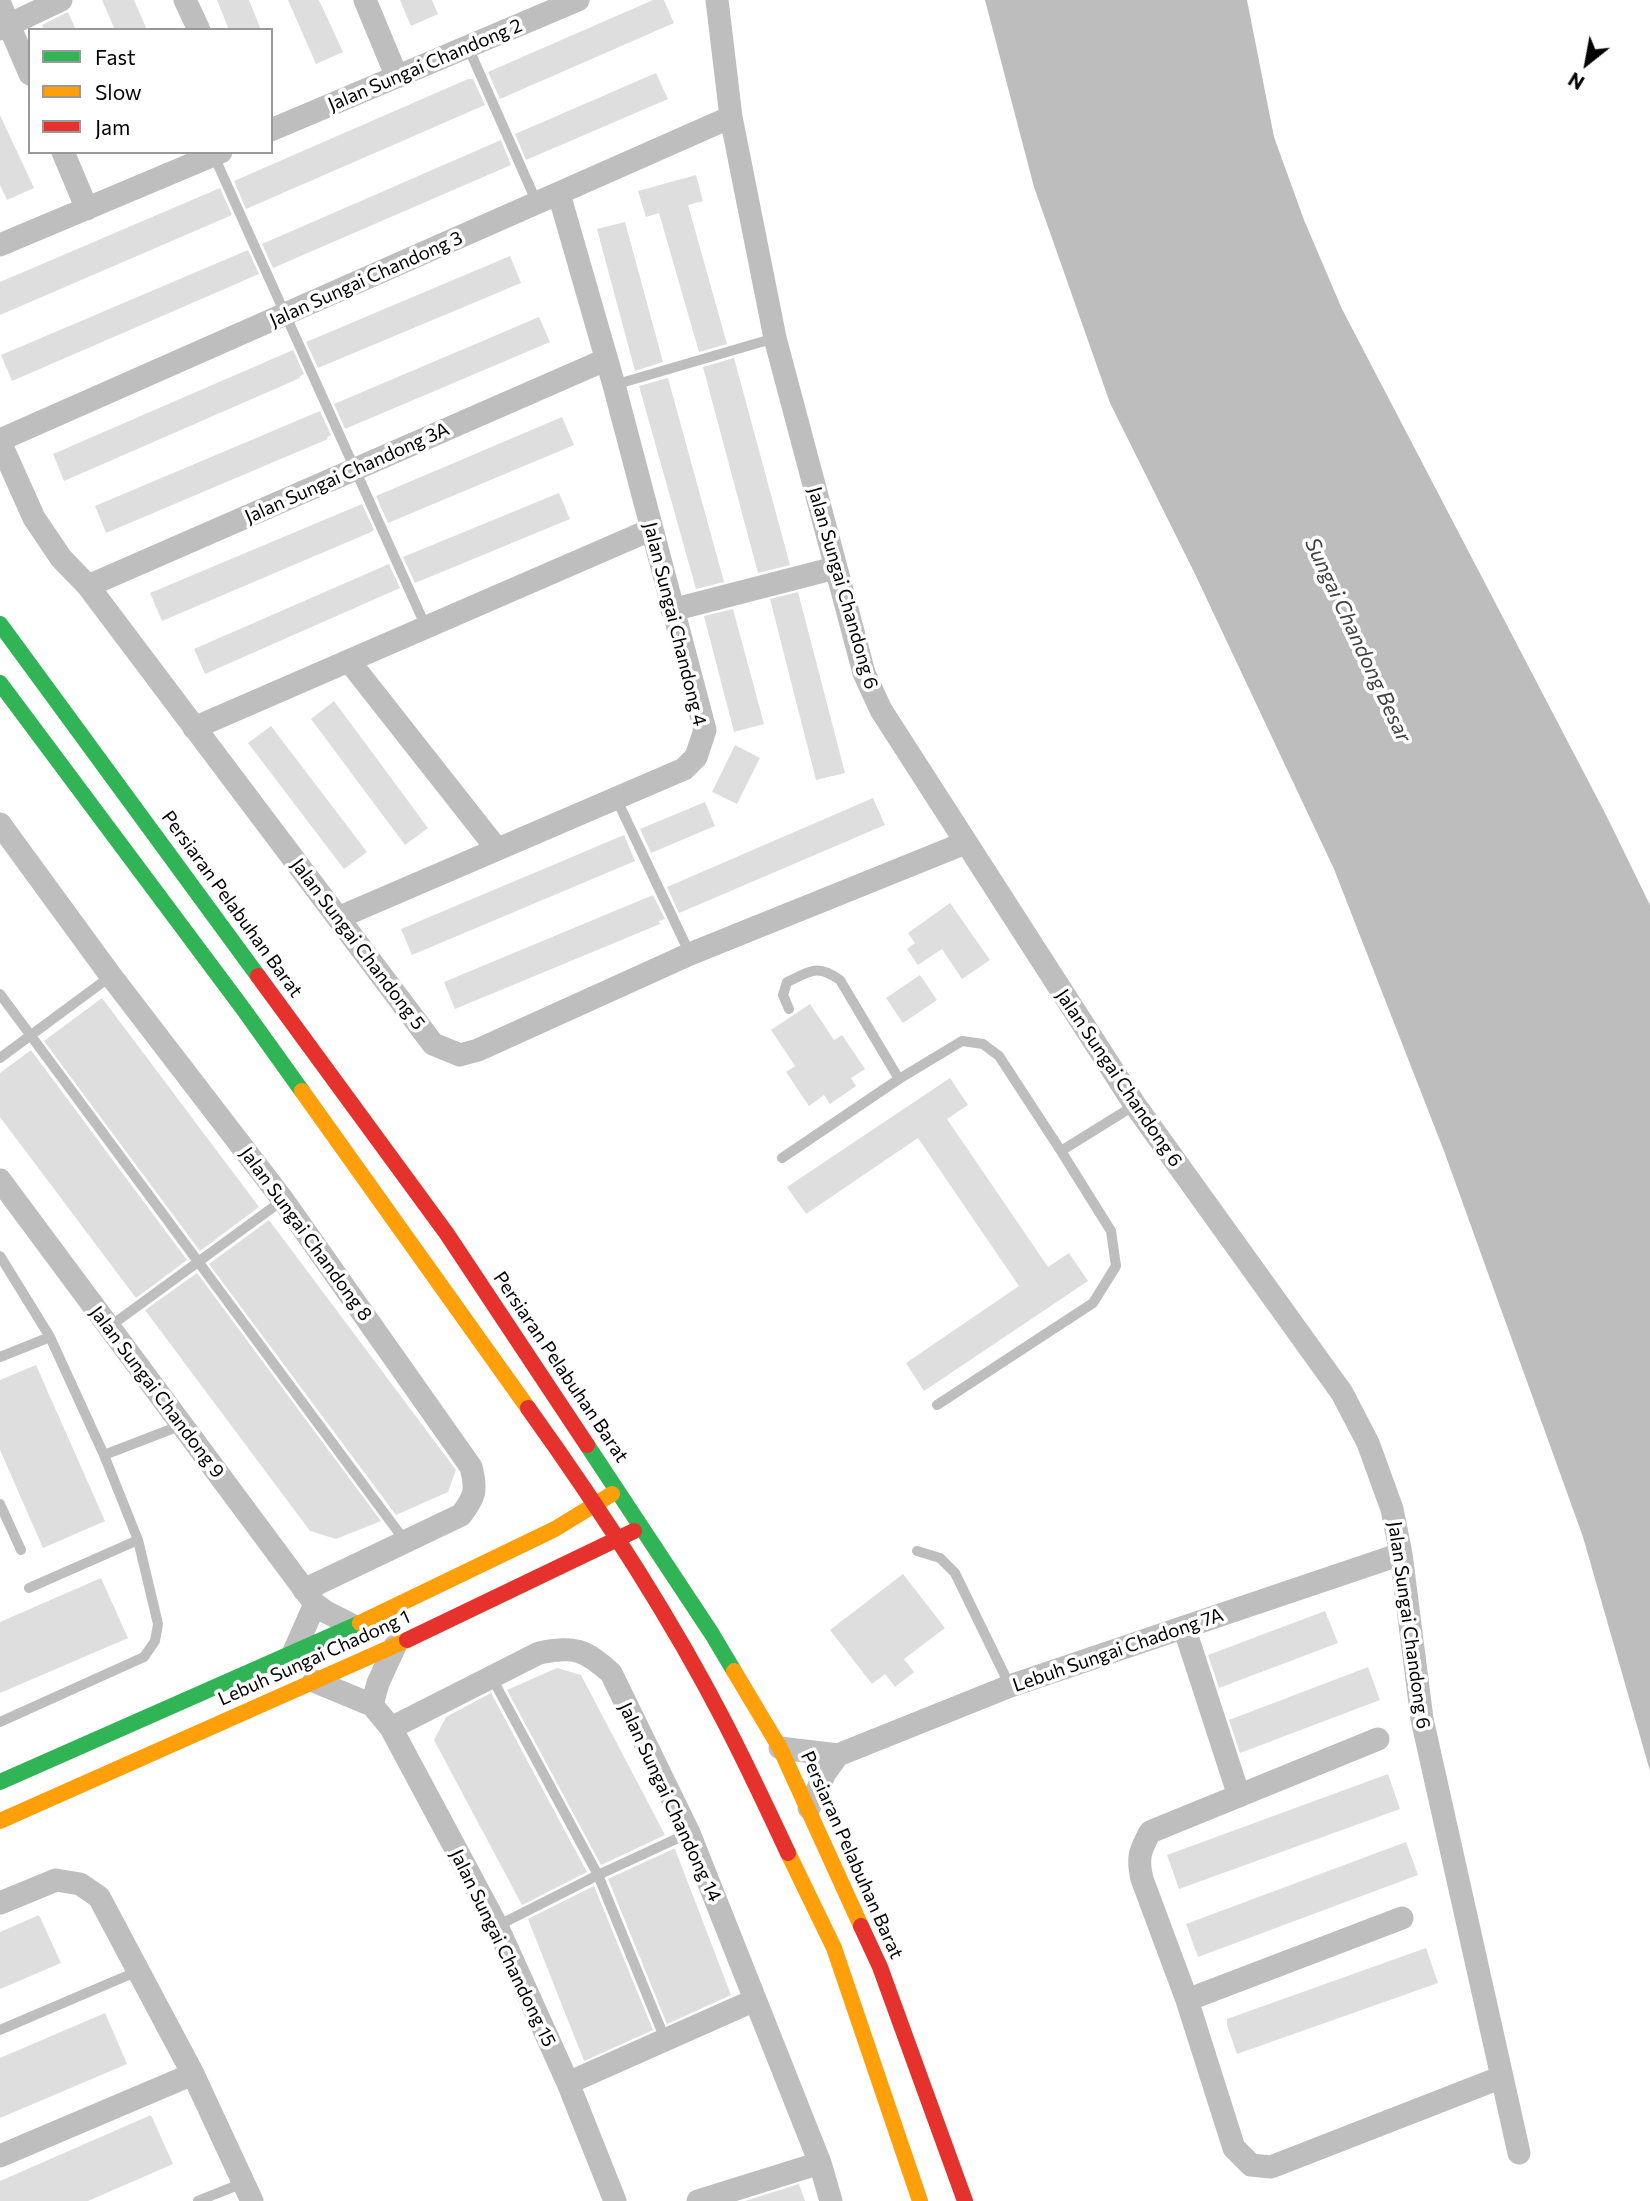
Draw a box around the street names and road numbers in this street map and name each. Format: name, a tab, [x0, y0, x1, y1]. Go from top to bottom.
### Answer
street label: Jalan Sungai Chandong 2	[325, 14, 525, 116]
street label: Jalan Sungai Chandong 3	[266, 226, 466, 332]
street label: Jalan Sungai Chandong 3A	[241, 418, 453, 528]
street label: Jalan Sungai Chandong 6	[803, 484, 883, 692]
street label: Jalan Sungai Chandong 4	[639, 520, 711, 728]
street label: Persiaran Pelabuhan Barat	[157, 806, 307, 1002]
street label: Jalan Sungai Chandong 5	[286, 854, 430, 1034]
street label: Jalan Sungai Chandong 6	[1051, 985, 1187, 1171]
street label: Jalan Sungai Chandong 8	[235, 1143, 377, 1325]
street label: Persiaran Pelabuhan Barat	[489, 1267, 633, 1467]
street label: Jalan Sungai Chandong 9	[85, 1302, 229, 1482]
street label: Jalan Sungai Chandong 6	[1383, 1520, 1435, 1730]
street label: Lebuh Sungai Chadong 7A	[1010, 1603, 1226, 1697]
street label: Lebuh Sungai Chadong 1	[215, 1605, 413, 1711]
street label: Jalan Sungai Chandong 14	[614, 1699, 726, 1905]
street label: Persiaran Pelabuhan Barat	[796, 1748, 908, 1962]
street label: Jalan Sungai Chandong 15	[445, 1846, 561, 2050]

